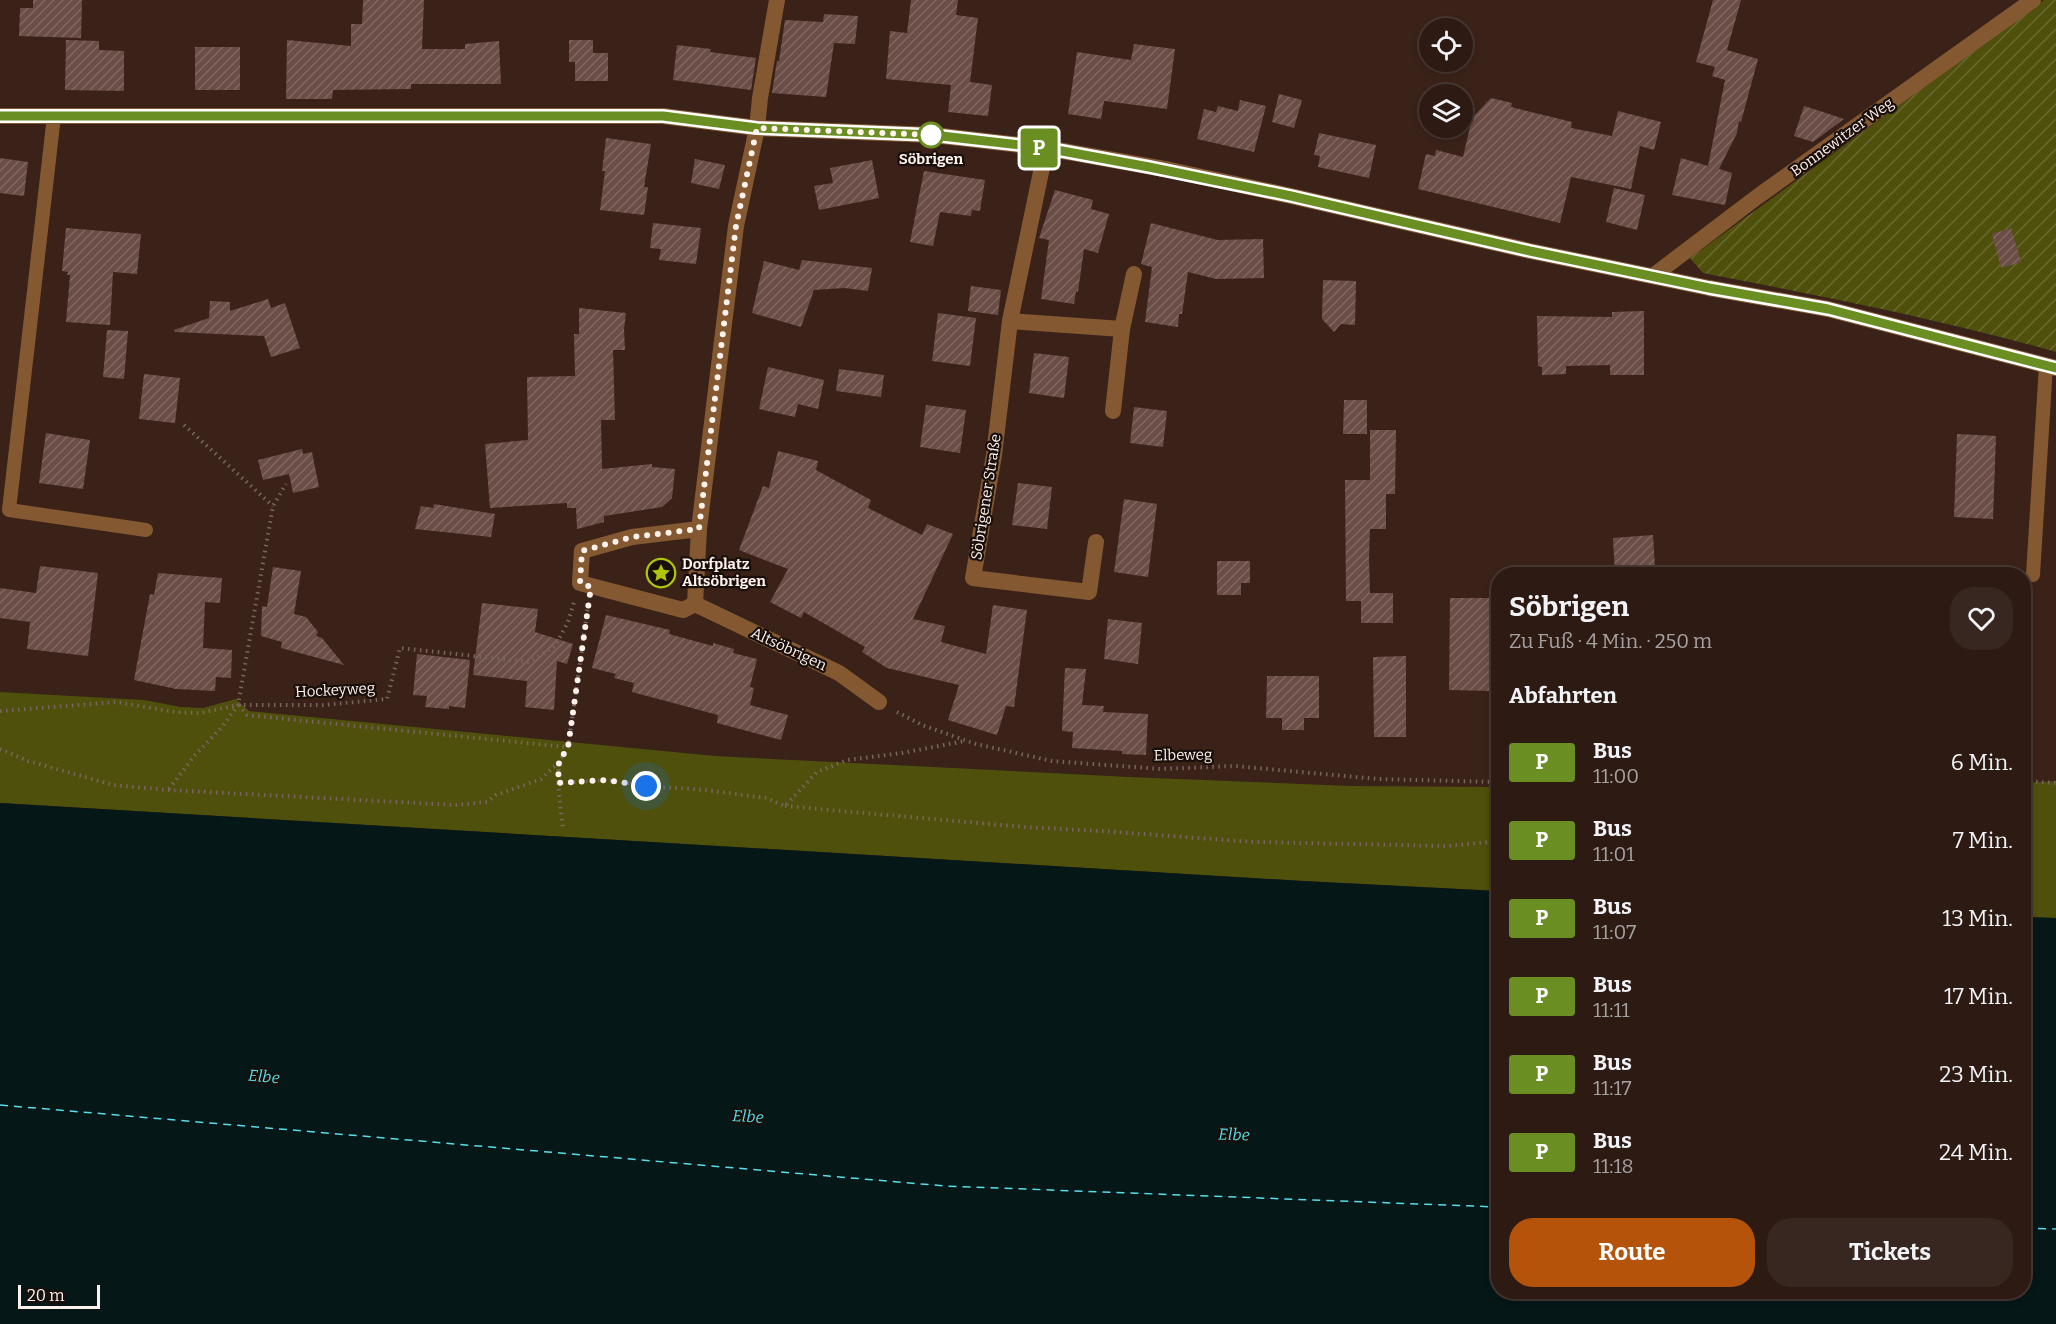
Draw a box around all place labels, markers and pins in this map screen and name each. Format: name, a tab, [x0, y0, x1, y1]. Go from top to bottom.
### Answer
marker: Söbrigen	[918, 122, 944, 148]
place label: Söbrigen	[899, 150, 964, 168]
place label: Dorfplatz Altsöbrigen	[682, 555, 766, 590]
place icon: Dorfplatz Altsöbrigen	[645, 557, 677, 589]

